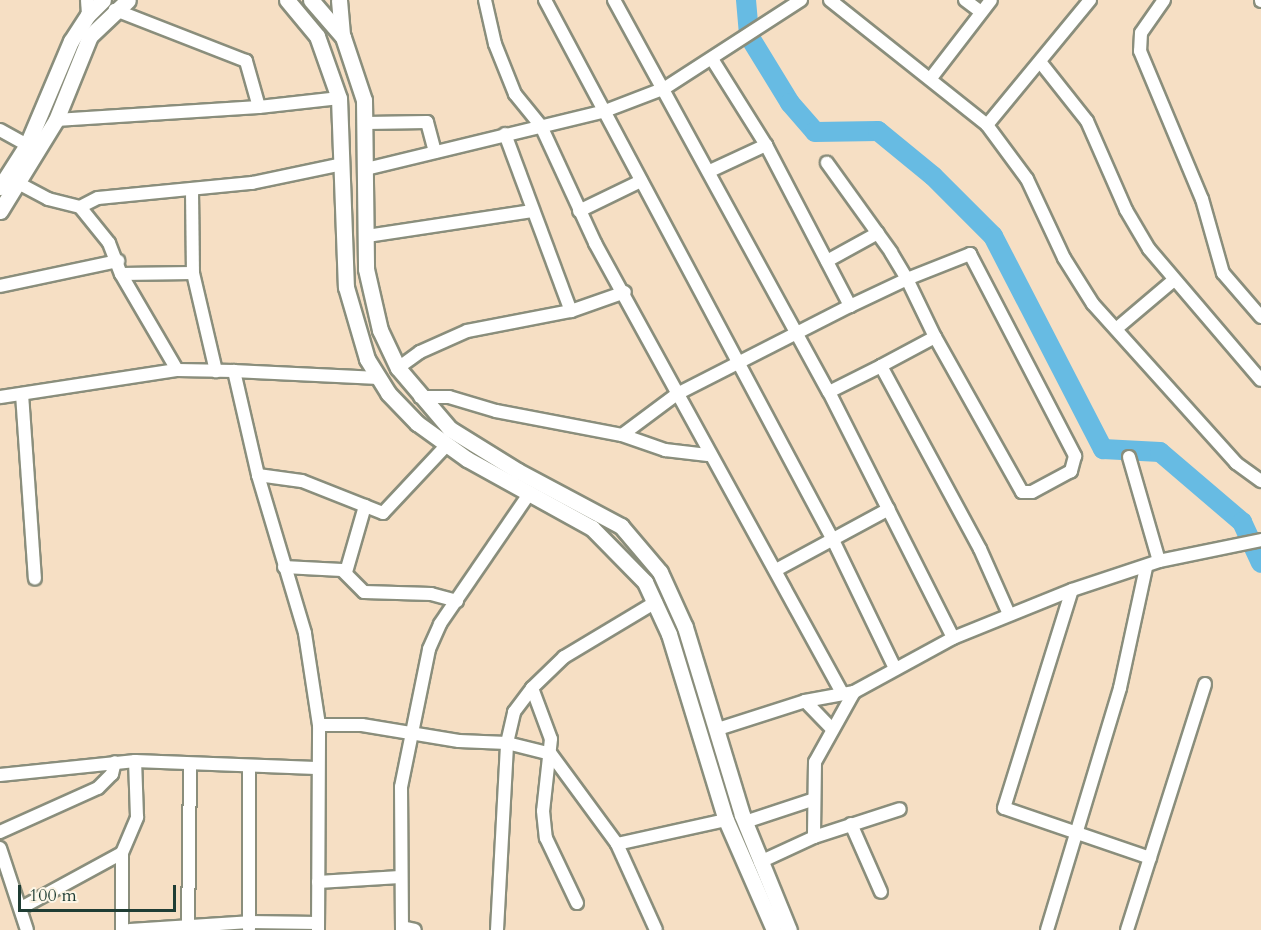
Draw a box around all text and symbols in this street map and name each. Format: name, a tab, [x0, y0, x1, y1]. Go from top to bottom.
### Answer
scale bar	[21, 873, 178, 911]
text: 100 m	[29, 883, 77, 908]

